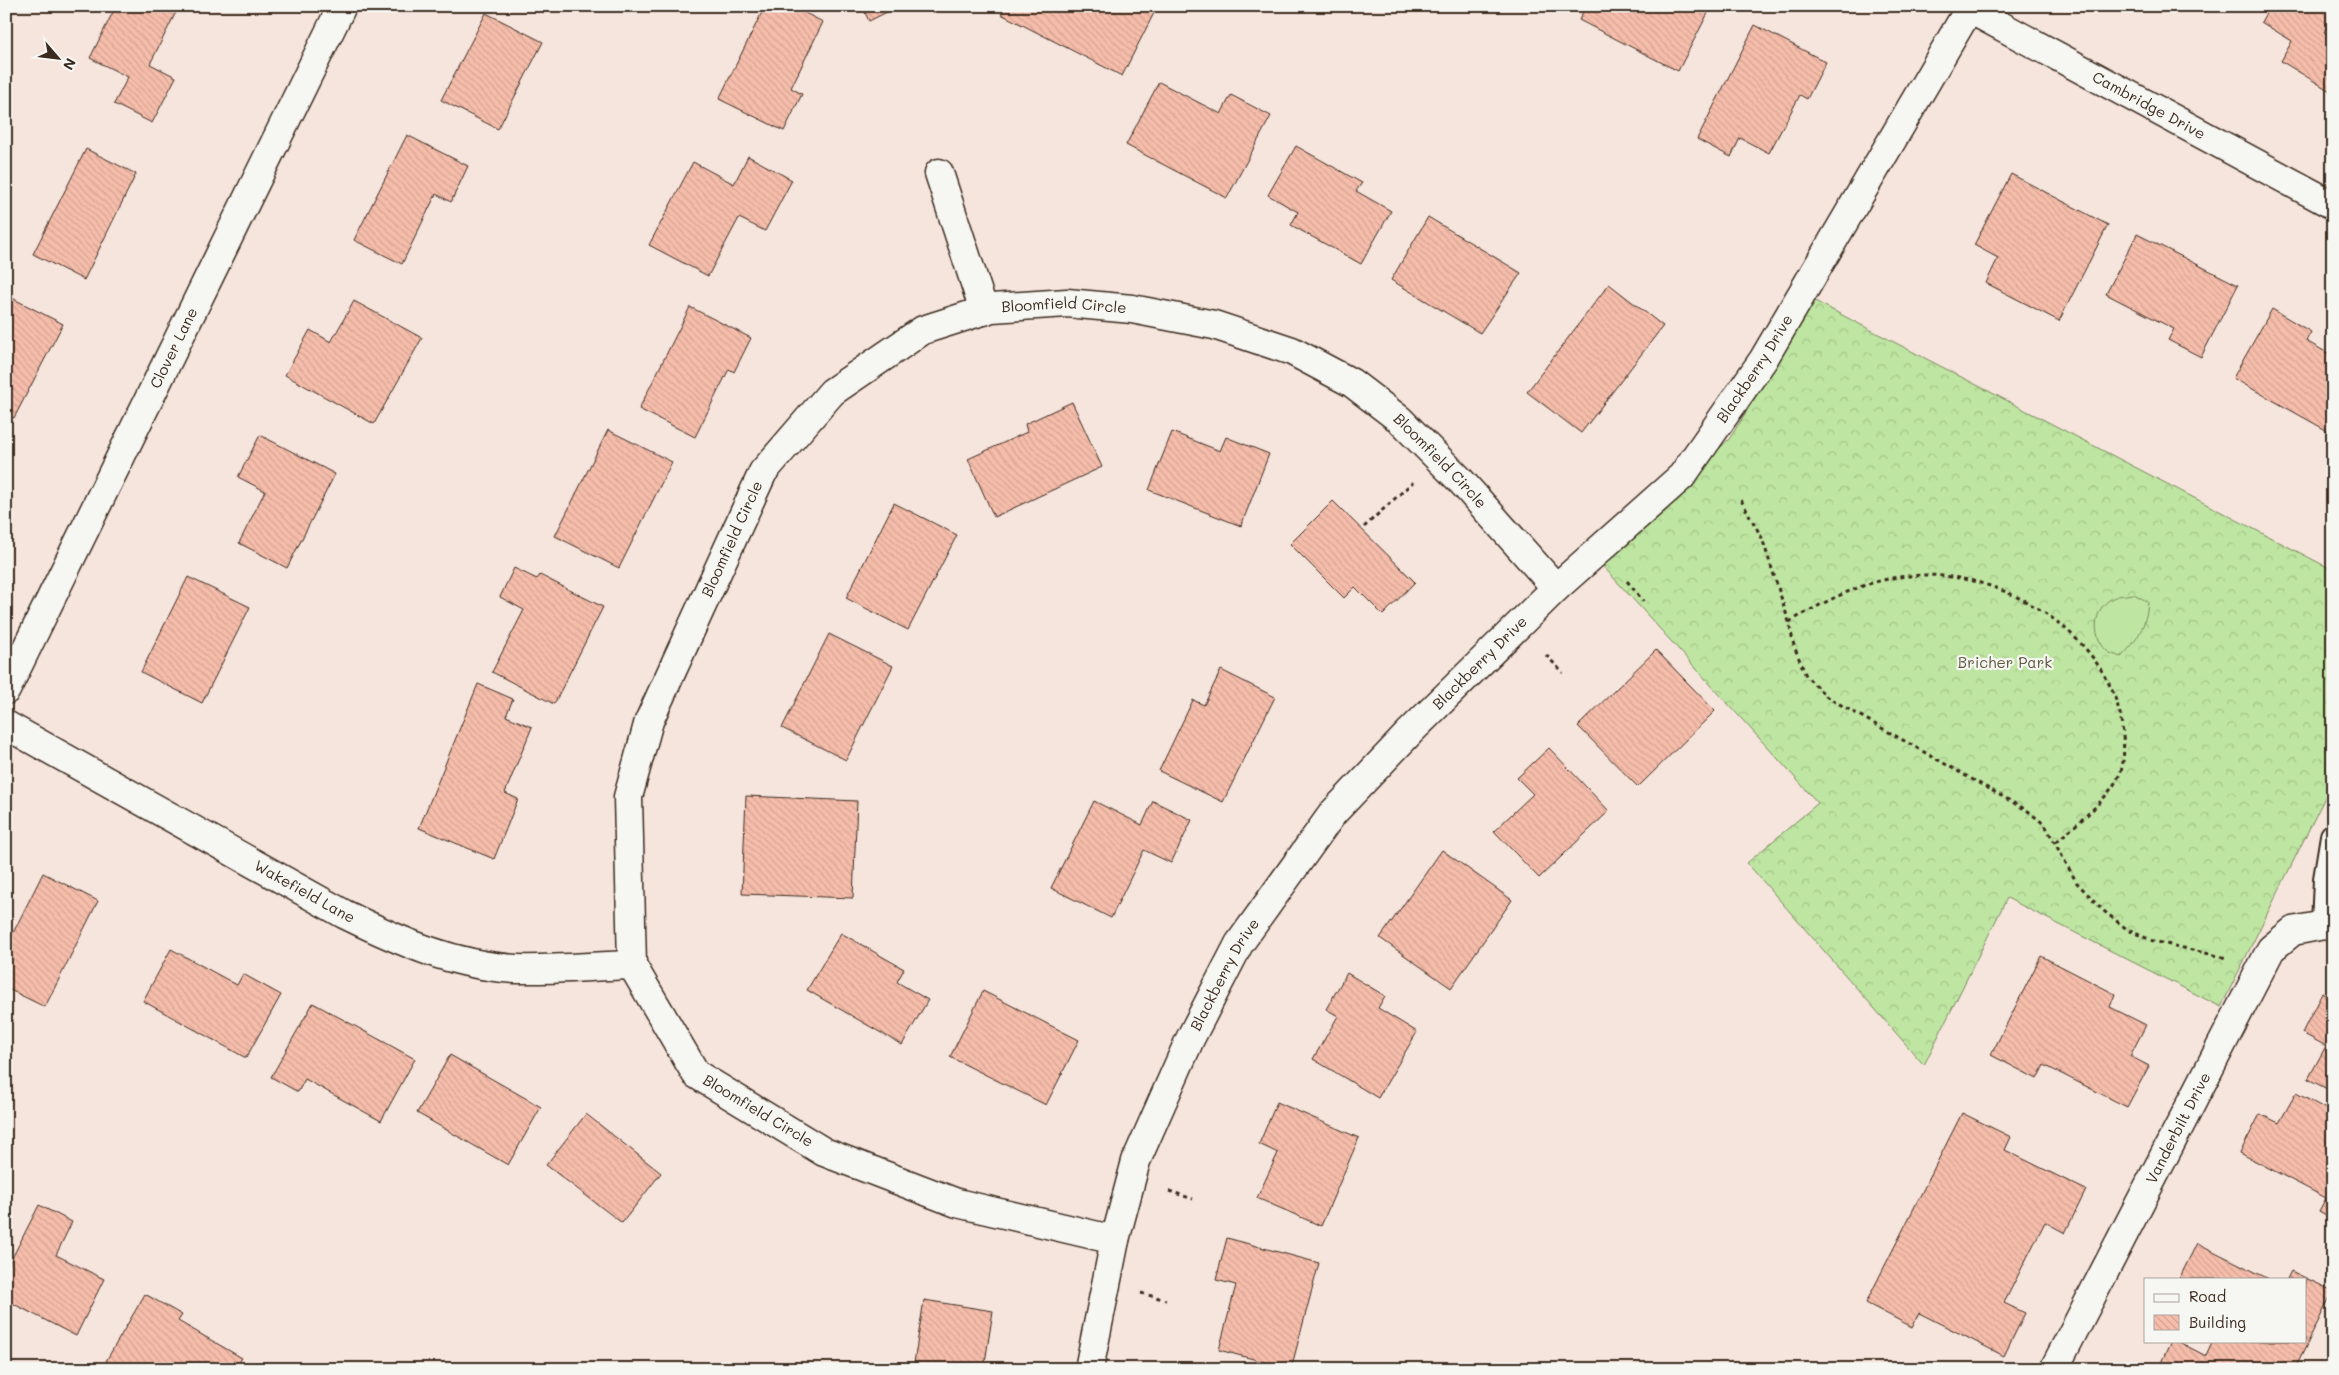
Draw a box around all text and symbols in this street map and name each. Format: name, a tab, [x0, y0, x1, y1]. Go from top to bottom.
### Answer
north arrow	[32, 32, 82, 82]
text: N	[59, 55, 81, 73]
street label: Cambridge Drive	[2089, 66, 2209, 143]
street label: Bloomfield Circle	[1001, 292, 1127, 317]
street label: Clover Lane	[145, 304, 201, 391]
street label: Blackberry Drive	[1711, 310, 1797, 426]
street label: Bloomfield Circle	[1390, 408, 1492, 512]
street label: Bloomfield Circle	[696, 477, 767, 600]
street label: Blackberry Drive	[1428, 611, 1531, 713]
park label: Bricher Park	[1958, 652, 2052, 672]
street label: Wakefield Lane	[251, 855, 359, 927]
street label: Blackberry Drive	[1185, 914, 1263, 1034]
street label: Bloomfield Circle	[700, 1069, 817, 1151]
street label: Vanderbilt Drive	[2140, 1069, 2215, 1187]
legend	[2144, 1278, 2306, 1342]
text: Road	[2189, 1286, 2226, 1306]
text: Building	[2189, 1312, 2246, 1332]

